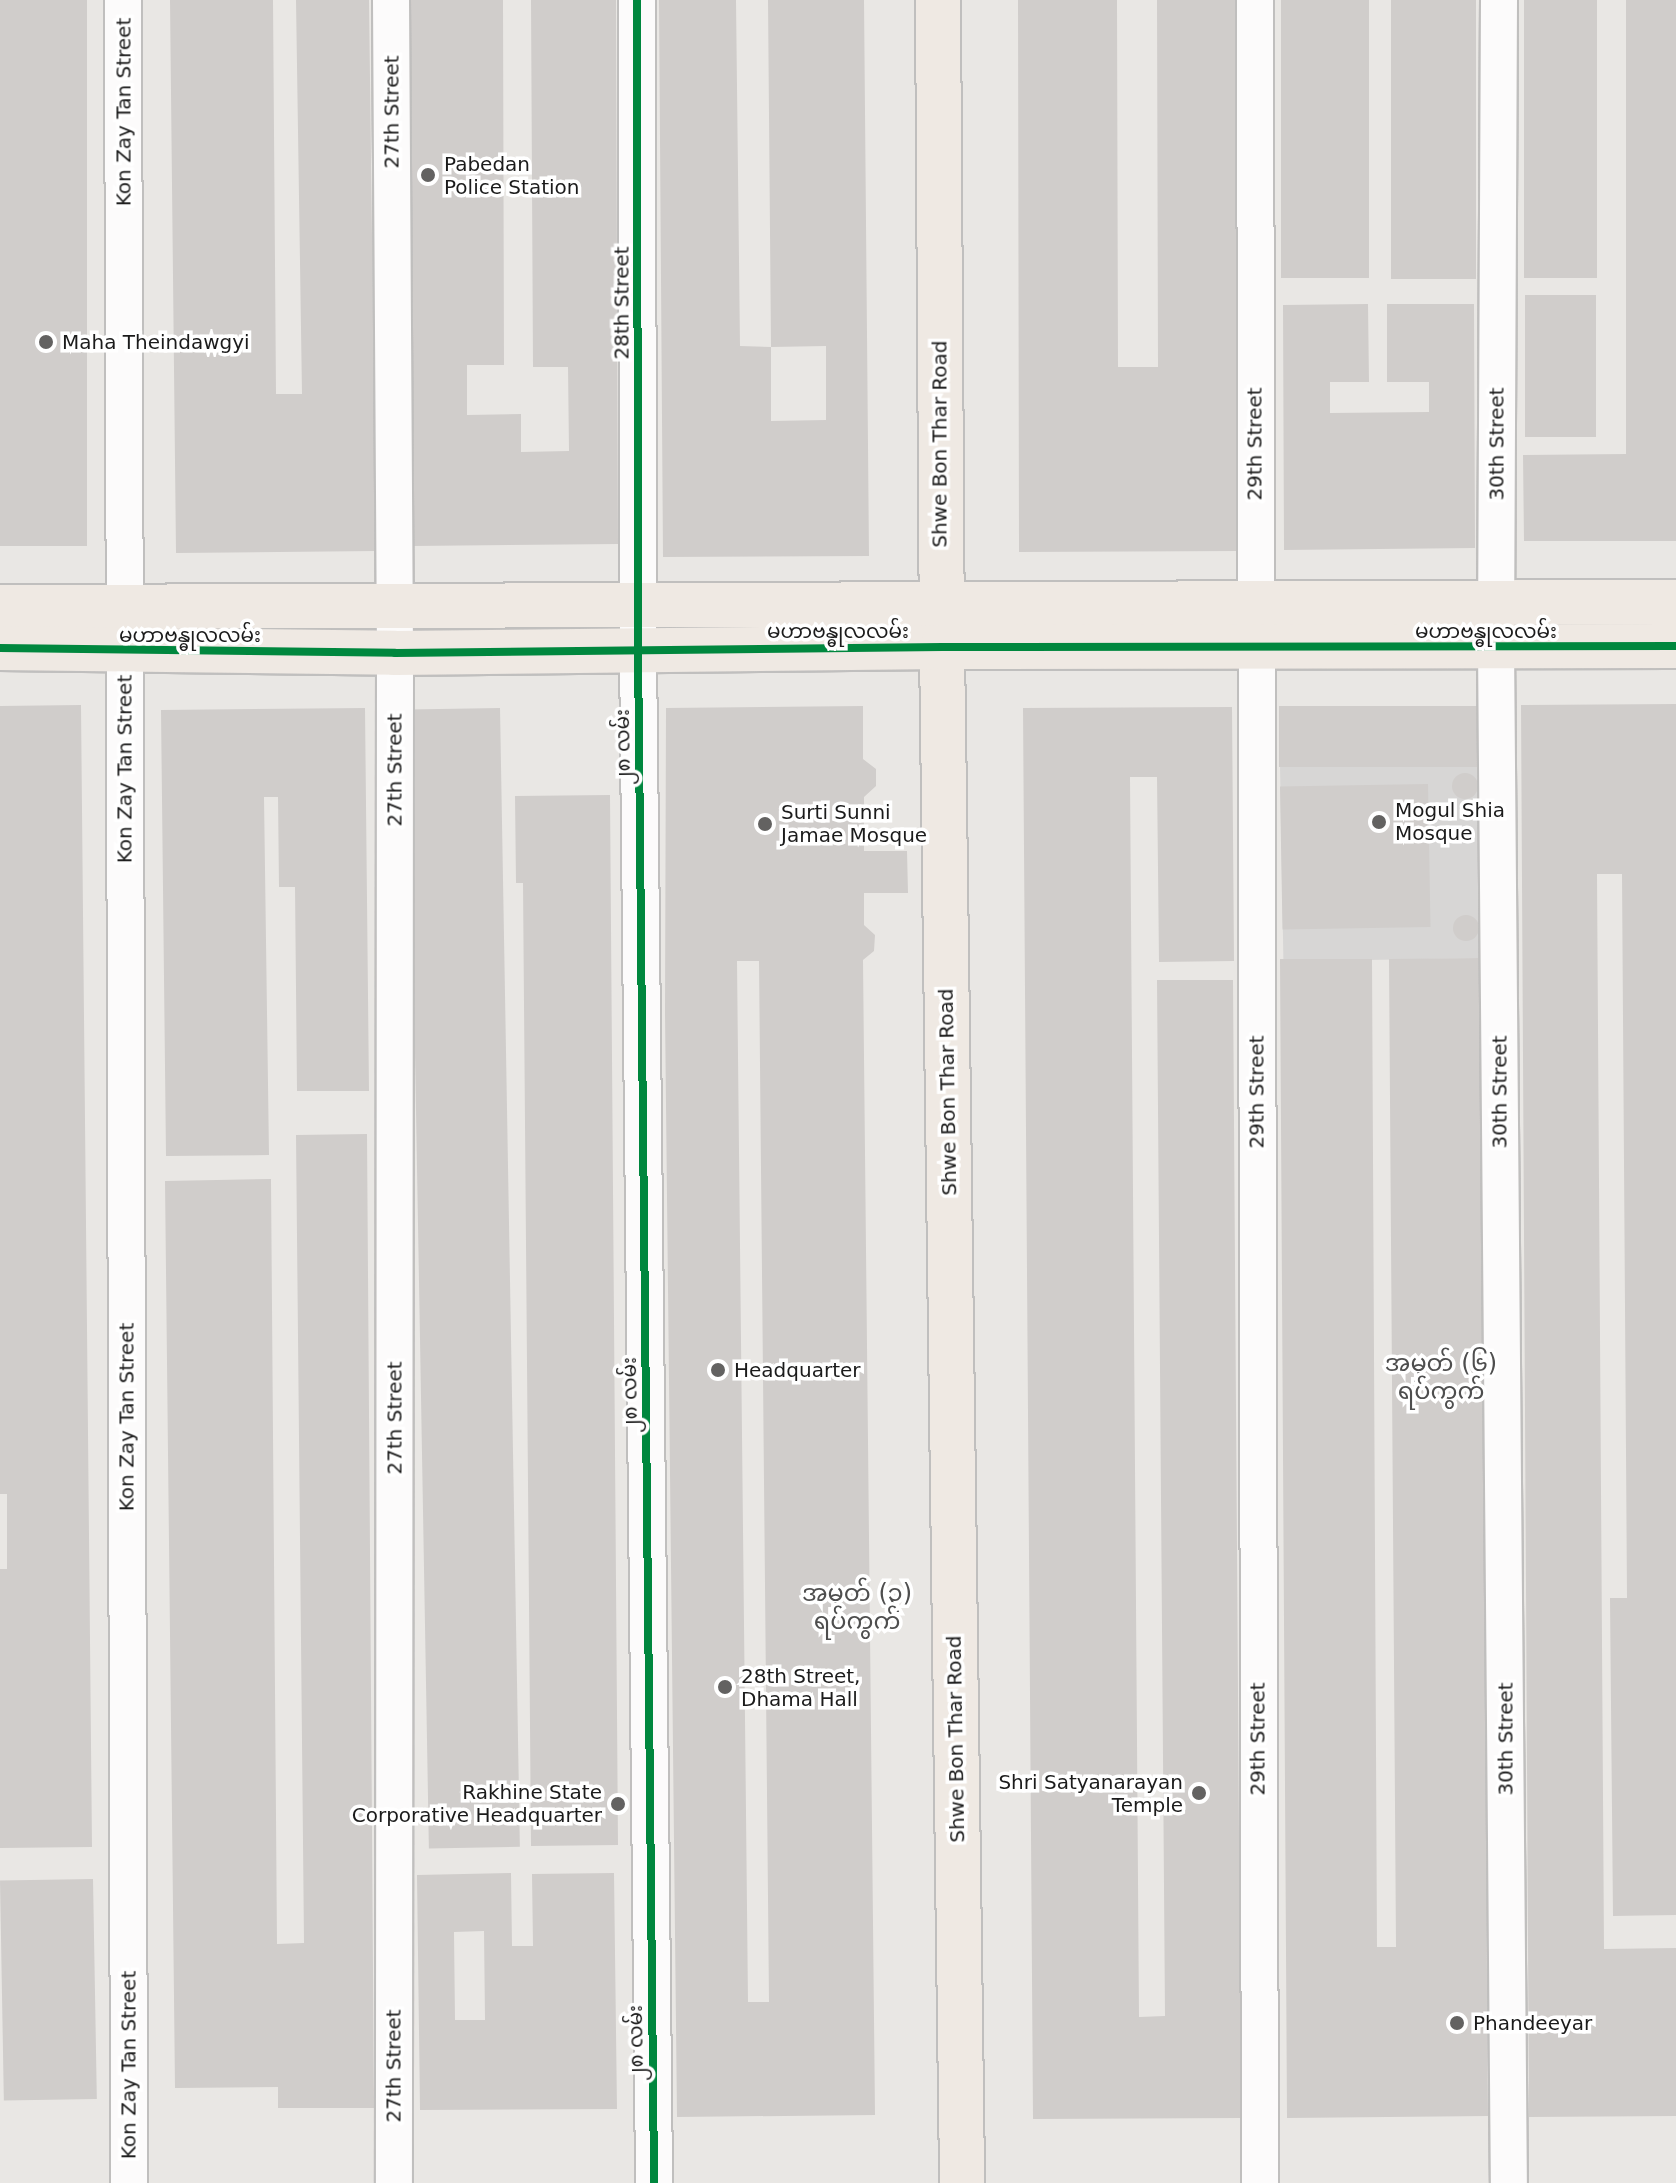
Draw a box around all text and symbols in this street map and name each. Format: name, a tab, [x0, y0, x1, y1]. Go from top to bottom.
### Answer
street label: Kon Zay Tan Street	[112, 18, 136, 206]
street label: 27th Street	[380, 55, 404, 169]
place label: Pabedan Police Station	[444, 152, 579, 199]
marker: Pabedan Police Station	[419, 166, 437, 184]
street label: 28th Street	[610, 246, 634, 360]
place label: Maha Theindawgyi	[62, 330, 250, 354]
marker: Maha Theindawgyi	[37, 333, 55, 351]
street label: Shwe Bon Thar Road	[928, 340, 952, 548]
street label: 29th Street	[1243, 387, 1267, 501]
street label: 30th Street	[1485, 387, 1509, 501]
street label: မဟာဗန္ဓုလလမ်း	[767, 619, 909, 643]
street label: မဟာဗန္ဓုလလမ်း	[1415, 619, 1557, 643]
street label: မဟာဗန္ဓုလလမ်း	[119, 623, 261, 647]
street label: Kon Zay Tan Street	[113, 675, 137, 863]
street label: ၂၈ လမ်း	[610, 709, 636, 785]
street label: 27th Street	[383, 713, 407, 827]
place label: Mogul Shia Mosque	[1395, 798, 1505, 845]
place label: Surti Sunni Jamae Mosque	[781, 800, 927, 847]
marker: Mogul Shia Mosque	[1370, 813, 1388, 831]
marker: Surti Sunni Jamae Mosque	[756, 815, 774, 833]
street label: Shwe Bon Thar Road	[934, 988, 962, 1196]
street label: 29th Street	[1245, 1035, 1269, 1149]
street label: 30th Street	[1488, 1035, 1512, 1149]
street label: Kon Zay Tan Street	[115, 1323, 139, 1511]
district label: အမှတ် (၆) ရပ်ကွက်	[1385, 1350, 1497, 1406]
street label: ၂၈ လမ်း	[617, 1357, 643, 1433]
place label: Headquarter	[734, 1358, 861, 1382]
street label: 27th Street	[383, 1361, 407, 1475]
marker: Headquarter	[709, 1361, 727, 1379]
district label: အမှတ် (၃) ရပ်ကွက်	[802, 1580, 912, 1636]
street label: Shwe Bon Thar Road	[942, 1635, 970, 1843]
place label: 28th Street, Dhama Hall	[741, 1664, 860, 1711]
marker: 28th Street, Dhama Hall	[716, 1678, 734, 1696]
street label: 29th Street	[1246, 1682, 1270, 1796]
street label: 30th Street	[1494, 1682, 1518, 1796]
place label: Shri Satyanarayan Temple	[998, 1770, 1183, 1817]
place label: Rakhine State Corporative Headquarter	[352, 1780, 602, 1827]
marker: Shri Satyanarayan Temple	[1190, 1784, 1208, 1802]
marker: Rakhine State Corporative Headquarter	[609, 1795, 627, 1813]
street label: Kon Zay Tan Street	[117, 1971, 141, 2159]
street label: ၂၈ လမ်း	[623, 2005, 649, 2081]
street label: 27th Street	[382, 2009, 406, 2123]
place label: Phandeeyar	[1473, 2011, 1592, 2035]
marker: Phandeeyar	[1448, 2014, 1466, 2032]

